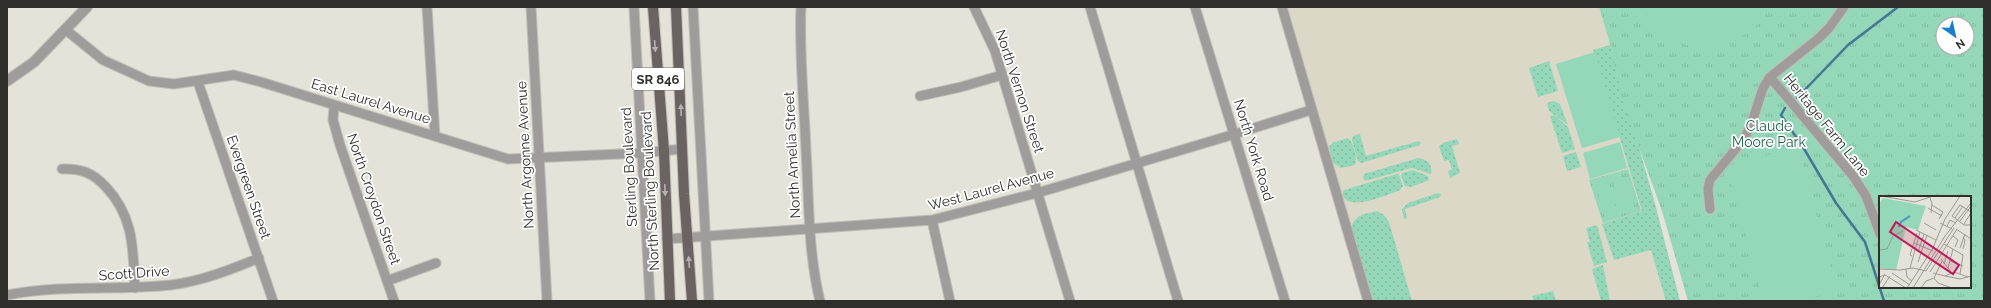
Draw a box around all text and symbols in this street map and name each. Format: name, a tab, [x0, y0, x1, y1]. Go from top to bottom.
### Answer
north arrow	[1935, 16, 1975, 56]
street label: North Vernon Street	[993, 27, 1048, 155]
text: N	[1953, 36, 1967, 52]
one-way arrow	[652, 40, 659, 52]
road number: SR 846	[632, 68, 684, 90]
street label: Heritage Farm Lane	[1781, 70, 1873, 180]
street label: East Laurel Avenue	[309, 75, 433, 127]
street label: North Argonne Avenue	[513, 81, 537, 229]
street label: North Amelia Street	[781, 91, 803, 219]
street label: North York Road	[1231, 97, 1277, 203]
one-way arrow	[678, 104, 685, 116]
street label: Sterling Boulevard	[618, 107, 640, 227]
street label: North Sterling Boulevard	[638, 111, 662, 271]
park label: Claude Moore Park	[1732, 118, 1807, 150]
street label: North Croydon Street	[344, 131, 404, 267]
street label: Evergreen Street	[224, 133, 274, 241]
street label: West Laurel Avenue	[926, 164, 1056, 214]
one-way arrow	[662, 184, 669, 196]
inset map	[1879, 196, 1971, 288]
one-way arrow	[685, 256, 692, 268]
street label: Scott Drive	[98, 263, 170, 283]

